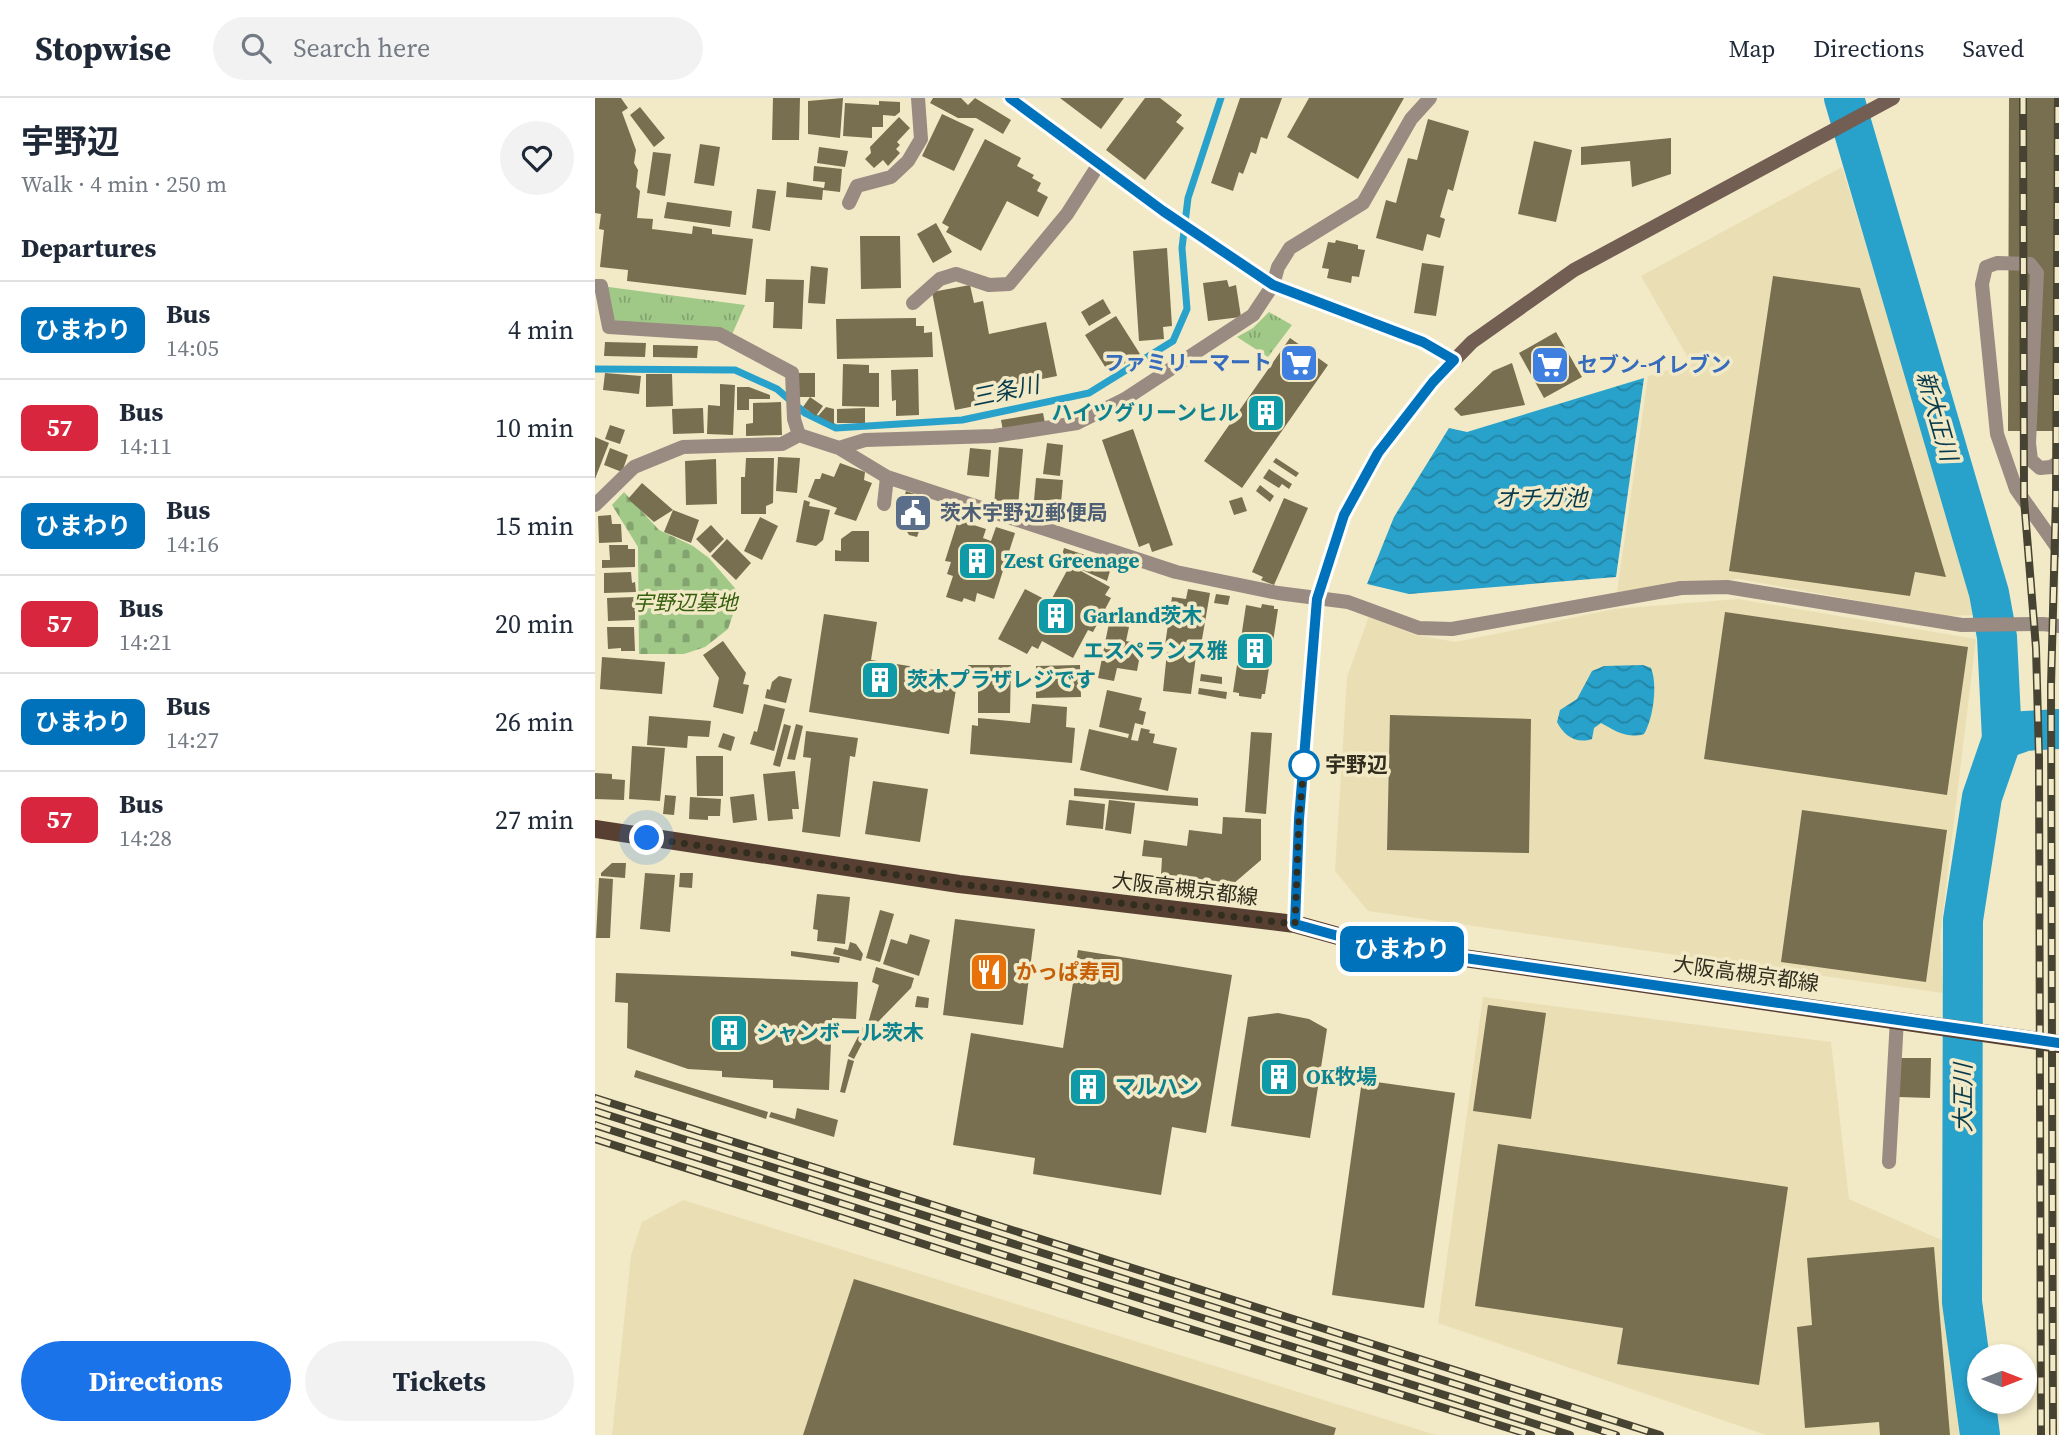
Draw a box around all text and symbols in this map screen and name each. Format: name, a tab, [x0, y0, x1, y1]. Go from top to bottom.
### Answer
search box	[213, 17, 703, 80]
text: Stopwise	[35, 26, 171, 71]
icon: search	[237, 29, 275, 67]
text: Search here	[293, 30, 430, 66]
text: Map	[1728, 32, 1775, 65]
text: Directions	[1813, 32, 1924, 65]
text: Saved	[1962, 32, 2024, 65]
text: 宇野辺	[21, 119, 120, 164]
button: heart	[500, 121, 574, 195]
text: Walk · 4 min · 250 m	[21, 168, 227, 200]
text: Departures	[21, 230, 156, 266]
text: Bus	[166, 296, 210, 332]
text: 4 min	[508, 312, 574, 348]
text: ひまわり	[35, 313, 131, 346]
text: 14:05	[166, 332, 219, 364]
supermarket icon: ファミリーマート	[1278, 342, 1320, 384]
supermarket icon: セブン-イレブン	[1529, 344, 1571, 386]
place label: ファミリーマート	[1104, 348, 1272, 377]
place label: セブン-イレブン	[1577, 350, 1731, 379]
water label: 新大正川	[1909, 367, 1966, 468]
water label: 三条川	[968, 368, 1045, 414]
building icon: ハイツグリーンヒル	[1245, 392, 1287, 434]
text: Bus	[119, 394, 163, 430]
place label: ハイツグリーンヒル	[1051, 398, 1239, 427]
text: 10 min	[495, 410, 574, 446]
text: 57	[46, 411, 73, 444]
text: 14:11	[119, 430, 172, 462]
water label: オチガ池	[1495, 482, 1589, 514]
text: Bus	[166, 492, 210, 528]
public building icon: 茨木宇野辺郵便局	[892, 492, 934, 534]
place label: 茨木宇野辺郵便局	[940, 498, 1108, 527]
text: 15 min	[495, 508, 574, 544]
text: ひまわり	[35, 509, 131, 542]
text: 14:16	[166, 528, 219, 560]
building icon: Zest Greenage	[956, 540, 998, 582]
place label: Zest Greenage	[1004, 546, 1139, 575]
park label: 宇野辺墓地	[633, 588, 739, 617]
text: Bus	[119, 590, 163, 626]
building icon: Garland茨木	[1035, 595, 1077, 637]
place label: Garland茨木	[1083, 601, 1203, 630]
text: 20 min	[495, 606, 574, 642]
text: 57	[46, 607, 73, 640]
text: 14:21	[119, 626, 172, 658]
building icon: エスペランス雅	[1234, 630, 1276, 672]
place label: エスペランス雅	[1083, 636, 1228, 665]
building icon: 茨木プラザレジです	[859, 659, 901, 701]
place label: 茨木プラザレジです	[907, 665, 1096, 694]
text: Bus	[166, 688, 210, 724]
text: 26 min	[495, 704, 574, 740]
text: ひまわり	[35, 705, 131, 738]
text: 14:27	[166, 724, 219, 756]
marker: 宇野辺	[1289, 750, 1319, 780]
place label: 宇野辺	[1325, 750, 1388, 779]
text: Bus	[119, 786, 163, 822]
text: 27 min	[495, 802, 574, 838]
text: 57	[46, 803, 73, 836]
your location	[629, 820, 664, 855]
text: 14:28	[119, 822, 172, 854]
street label: 大阪高槻京都線	[1110, 865, 1260, 912]
line badge: ひまわり	[1353, 926, 1451, 972]
text: ひまわり	[1354, 932, 1450, 965]
street label: 大阪高槻京都線	[1671, 949, 1821, 998]
restaurant icon: かっぱ寿司	[968, 951, 1010, 993]
place label: かっぱ寿司	[1016, 957, 1121, 986]
building icon: シャンボール茨木	[708, 1012, 750, 1054]
place label: シャンボール茨木	[756, 1018, 924, 1047]
building icon: OK牧場	[1258, 1056, 1300, 1098]
water label: 大正川	[1947, 1061, 1979, 1133]
place label: OK牧場	[1306, 1062, 1377, 1091]
building icon: マルハン	[1067, 1066, 1109, 1108]
place label: マルハン	[1115, 1072, 1199, 1101]
button: Directions	[21, 1341, 291, 1421]
button: Tickets	[305, 1341, 574, 1421]
north arrow	[1967, 1344, 2037, 1414]
map controls	[1967, 1344, 2037, 1414]

